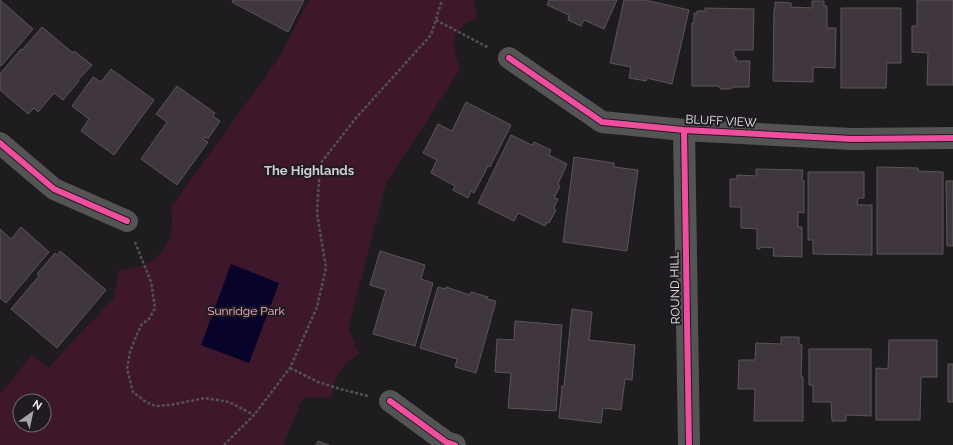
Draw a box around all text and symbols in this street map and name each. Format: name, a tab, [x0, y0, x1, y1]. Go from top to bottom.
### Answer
street label: BLUFF VIEW	[685, 112, 757, 130]
district label: The Highlands	[264, 163, 355, 178]
street label: ROUND HILL	[667, 252, 683, 324]
park label: Sunridge Park	[207, 304, 286, 318]
north arrow	[12, 393, 52, 433]
text: N	[30, 397, 44, 413]

